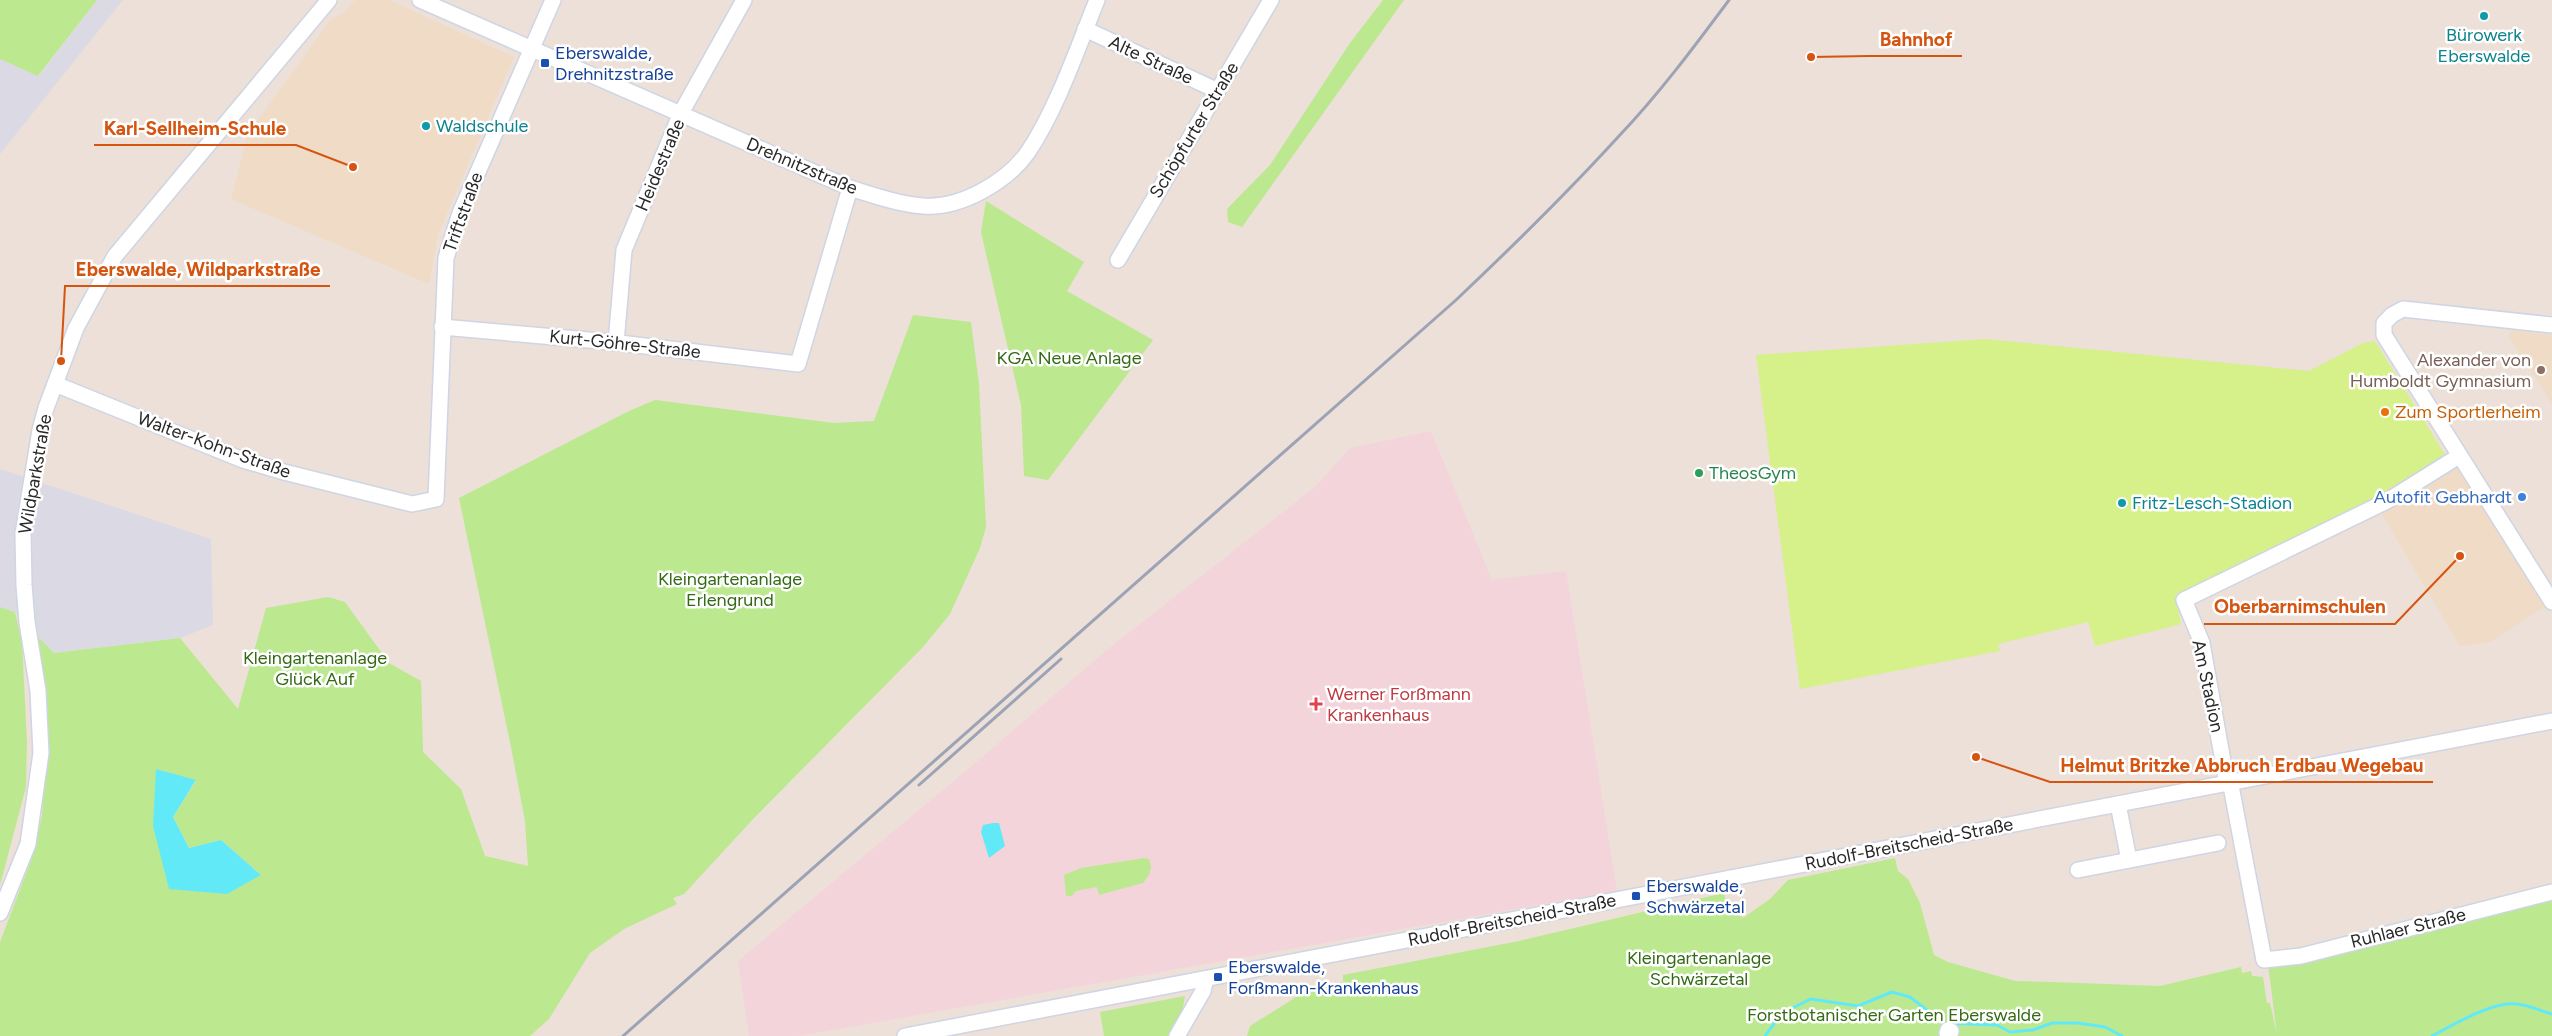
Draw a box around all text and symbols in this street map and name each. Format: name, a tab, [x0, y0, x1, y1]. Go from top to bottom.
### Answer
marker: Bürowerk Eberswalde	[2478, 10, 2490, 22]
callout: Bahnhof	[1869, 22, 1962, 56]
place label: Bürowerk Eberswalde	[2438, 24, 2531, 67]
text: Bahnhof	[1880, 28, 1953, 51]
street label: Alte Straße	[1105, 31, 1197, 89]
place label: Eberswalde, Drehnitzstraße	[555, 42, 674, 85]
marker: Eberswalde, Drehnitzstraße	[539, 57, 551, 69]
street label: Schöpfurter Straße	[1145, 58, 1243, 202]
callout: Karl-Sellheim-Schule	[94, 111, 296, 145]
place label: Waldschule	[436, 115, 528, 137]
street label: Heidestraße	[631, 115, 689, 215]
text: Karl-Sellheim-Schule	[104, 117, 287, 140]
marker: Waldschule	[420, 120, 432, 132]
street label: Drehnitzstraße	[743, 133, 861, 199]
street label: Triftstraße	[438, 169, 488, 255]
callout: Eberswalde, Wildparkstraße	[65, 252, 330, 286]
text: Eberswalde, Wildparkstraße	[76, 258, 321, 281]
street label: Kurt-Göhre-Straße	[548, 325, 702, 363]
park label: KGA Neue Anlage	[996, 347, 1142, 369]
place label: Alexander von Humboldt Gymnasium	[2350, 349, 2531, 392]
marker: Alexander von Humboldt Gymnasium	[2535, 364, 2547, 376]
place label: Zum Sportlerheim	[2395, 401, 2541, 423]
marker: Zum Sportlerheim	[2379, 406, 2391, 418]
street label: Walter-Kohn-Straße	[134, 407, 294, 483]
street label: Wildparkstraße	[14, 412, 56, 536]
place label: TheosGym	[1709, 462, 1796, 484]
marker: TheosGym	[1693, 467, 1705, 479]
place label: Autofit Gebhardt	[2374, 486, 2512, 508]
marker: Autofit Gebhardt	[2516, 491, 2528, 503]
place label: Fritz-Lesch-Stadion	[2132, 492, 2292, 514]
marker: Fritz-Lesch-Stadion	[2116, 497, 2128, 509]
park label: Kleingartenanlage Erlengrund	[658, 568, 802, 611]
callout: Oberbarnimschulen	[2204, 590, 2395, 624]
text: Oberbarnimschulen	[2214, 595, 2386, 618]
street label: Am Stadion	[2187, 638, 2229, 734]
park label: Kleingartenanlage Glück Auf	[243, 647, 387, 690]
place label: Werner Forßmann Krankenhaus	[1327, 683, 1471, 726]
marker: Werner Forßmann Krankenhaus	[1309, 697, 1323, 711]
callout: Helmut Britzke Abbruch Erdbau Wegebau	[2050, 748, 2433, 782]
text: Helmut Britzke Abbruch Erdbau Wegebau	[2060, 754, 2424, 777]
street label: Rudolf-Breitscheid-Straße	[1803, 813, 2015, 875]
place label: Eberswalde, Schwärzetal	[1646, 875, 1745, 918]
street label: Rudolf-Breitscheid-Straße	[1406, 889, 1618, 951]
marker: Eberswalde, Schwärzetal	[1630, 890, 1642, 902]
street label: Ruhlaer Straße	[2348, 903, 2468, 953]
park label: Kleingartenanlage Schwärzetal	[1627, 947, 1771, 990]
place label: Eberswalde, Forßmann-Krankenhaus	[1228, 956, 1419, 999]
marker: Eberswalde, Forßmann-Krankenhaus	[1212, 971, 1224, 983]
park label: Forstbotanischer Garten Eberswalde	[1747, 1004, 2041, 1026]

